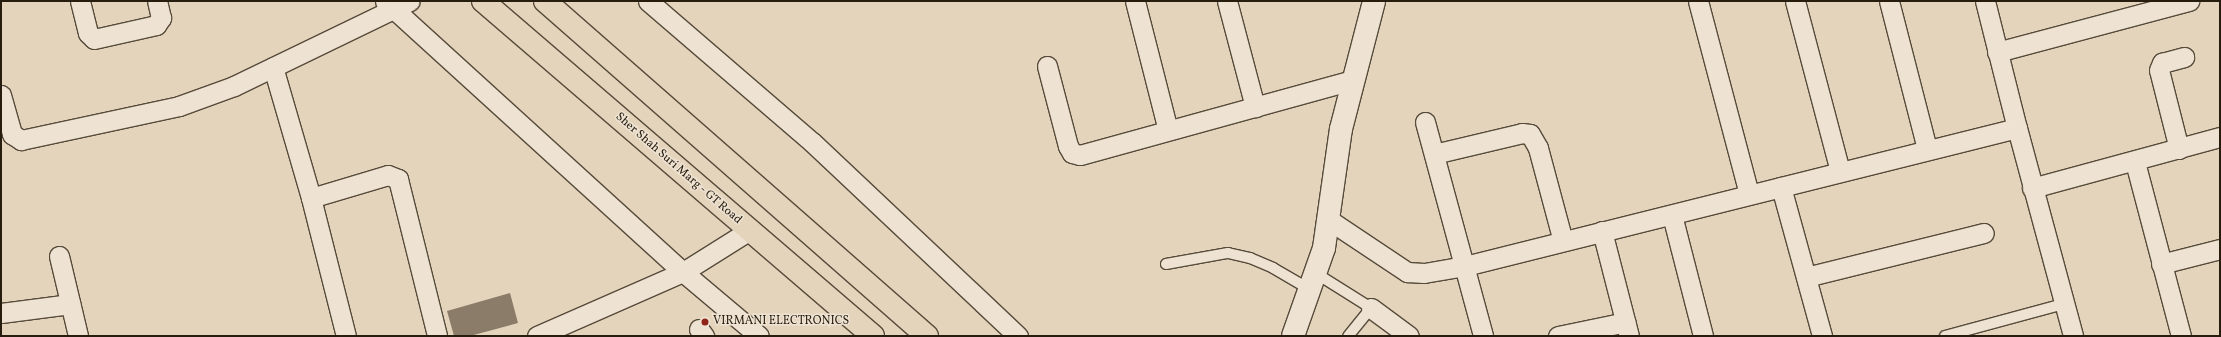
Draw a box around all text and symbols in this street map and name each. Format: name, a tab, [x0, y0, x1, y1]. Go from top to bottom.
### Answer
street label: Sher Shah Suri Marg - GT Road	[612, 110, 744, 228]
place label: VIRMANI ELECTRONICS	[713, 315, 849, 329]
marker: VIRMANI ELECTRONICS	[700, 317, 710, 327]

